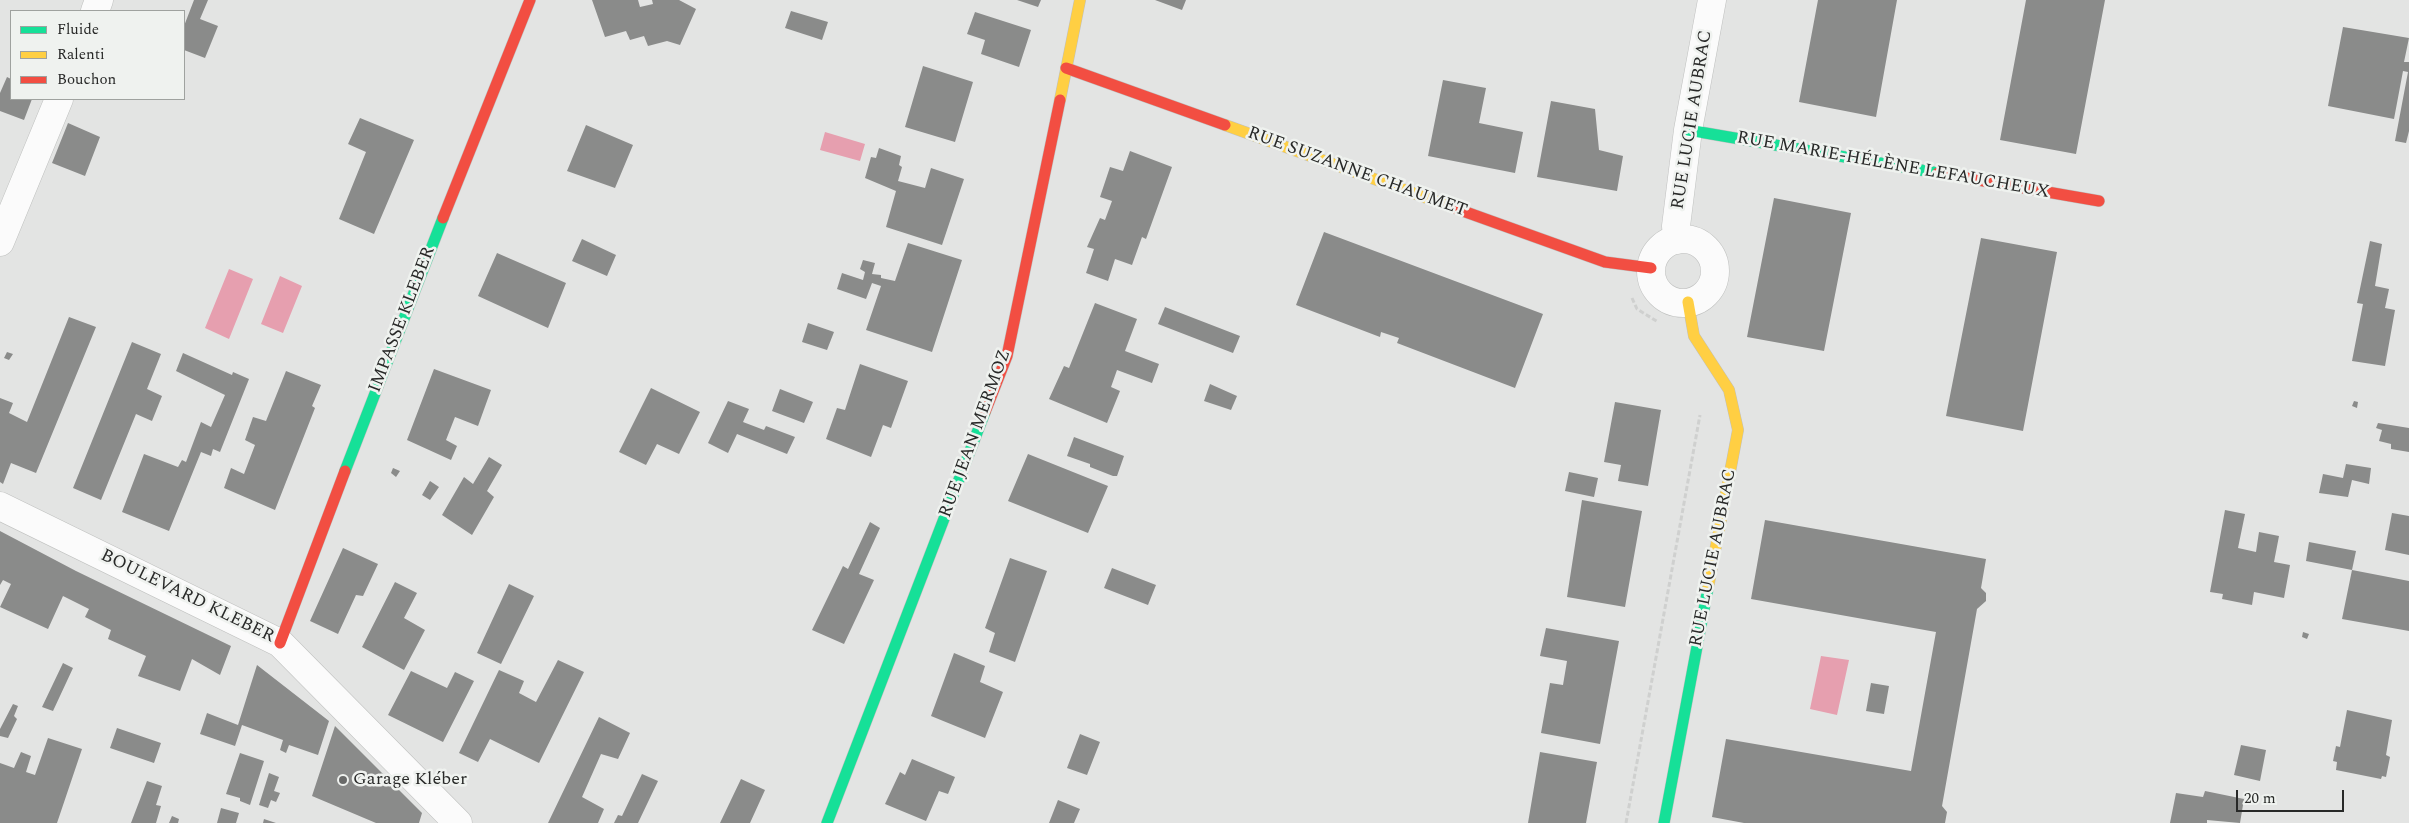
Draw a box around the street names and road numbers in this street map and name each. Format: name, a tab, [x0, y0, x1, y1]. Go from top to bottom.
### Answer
street label: RUE LUCIE AUBRAC	[1668, 29, 1718, 211]
street label: RUE SUZANNE CHAUMET	[1244, 123, 1470, 223]
street label: RUE MARIE-HÉLÈNE LEFAUCHEUX	[1735, 128, 2051, 204]
street label: IMPASSE KLEBER	[365, 244, 441, 396]
street label: RUE JEAN MERMOZ	[936, 347, 1016, 521]
street label: RUE LUCIE AUBRAC	[1686, 467, 1742, 649]
street label: BOULEVARD KLEBER	[97, 546, 277, 648]

